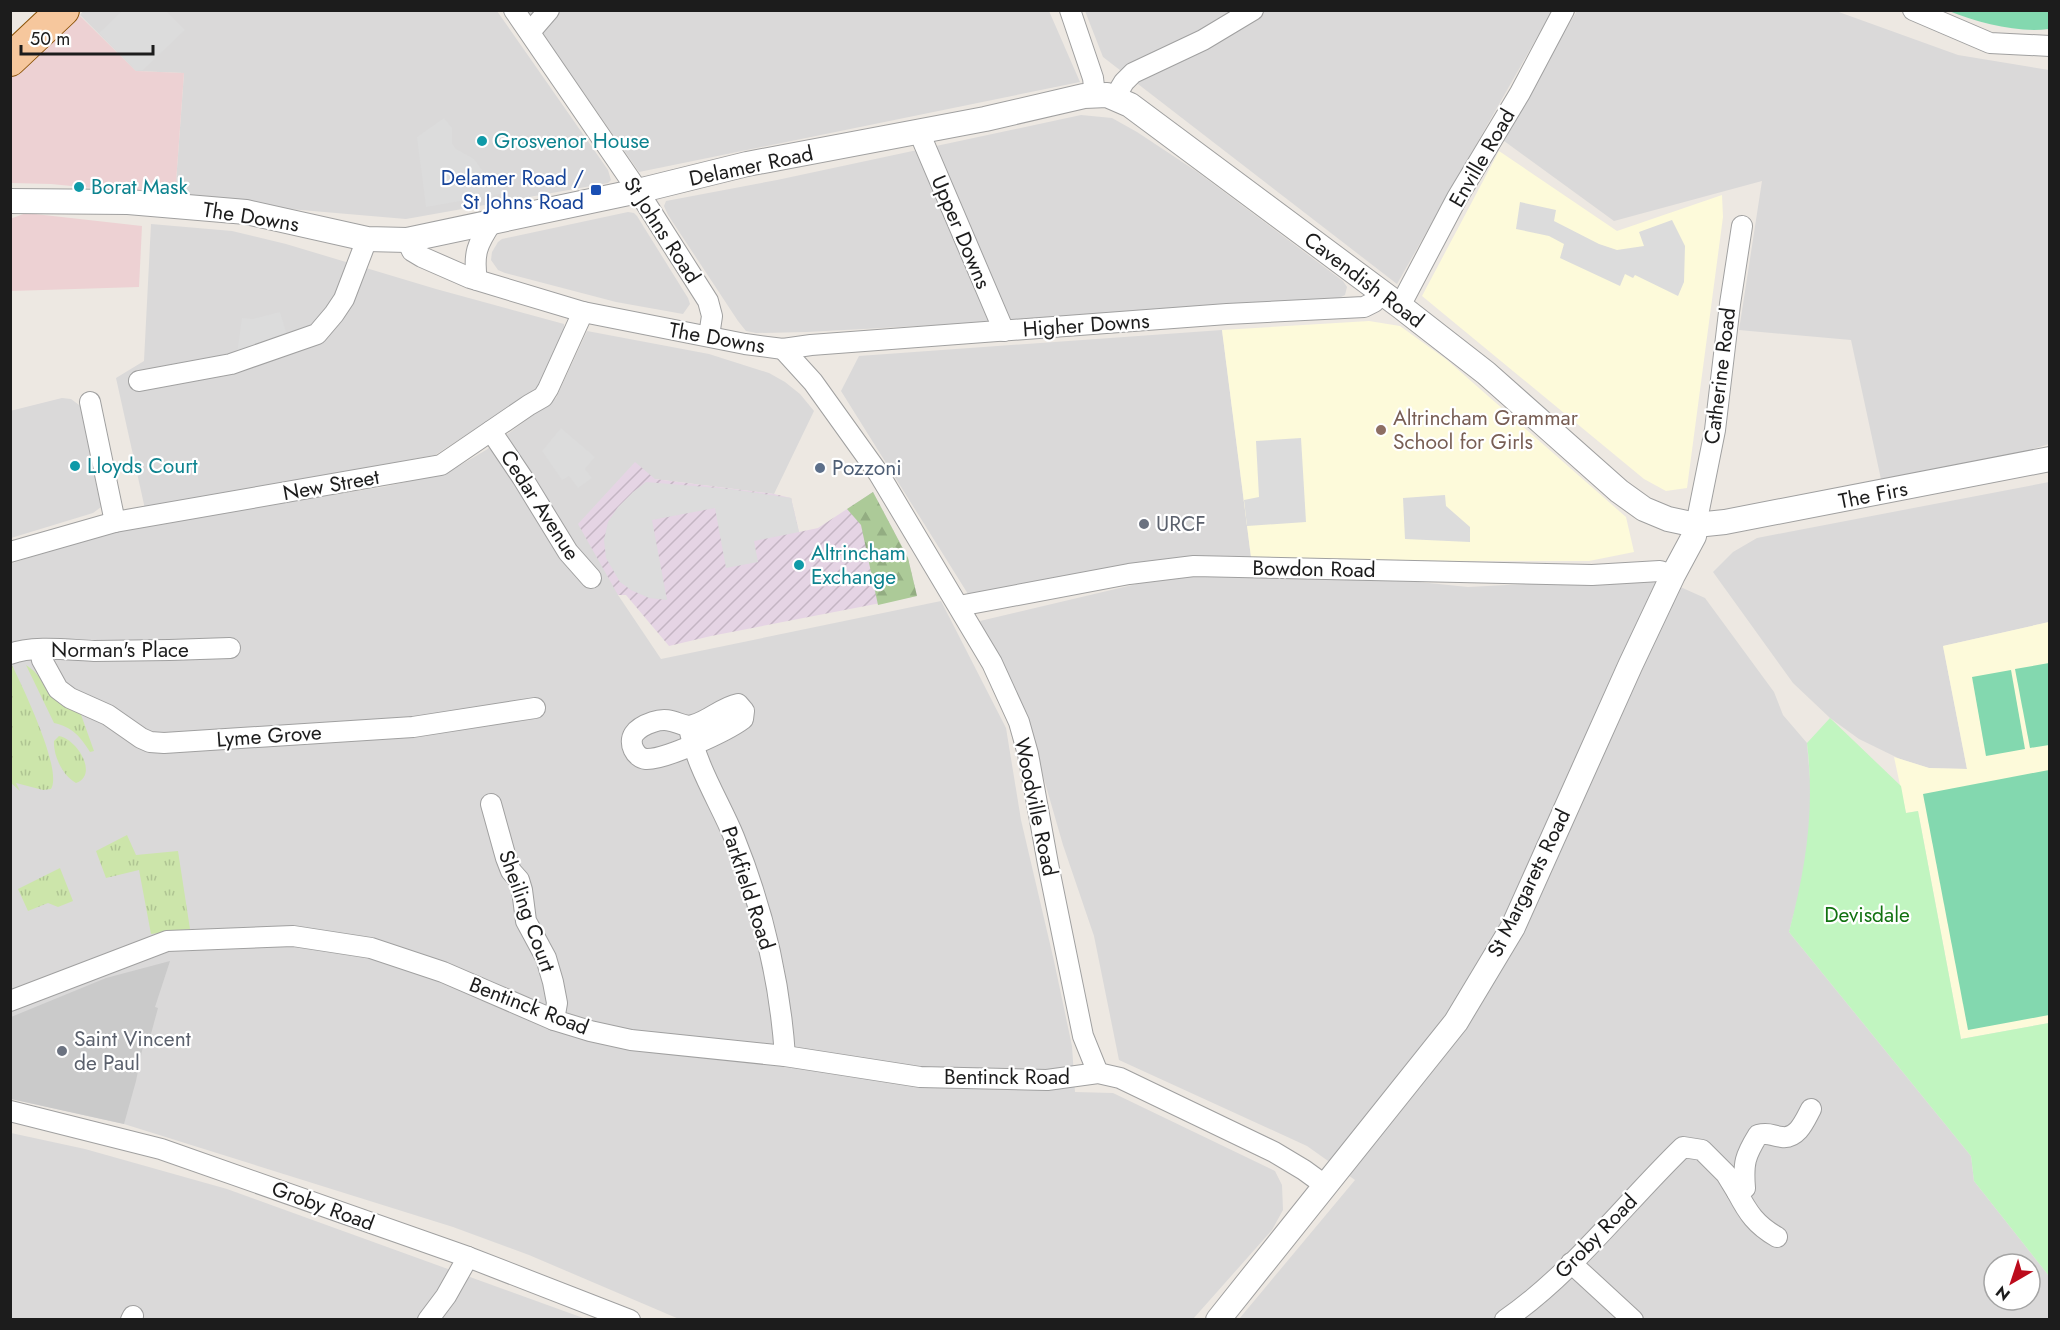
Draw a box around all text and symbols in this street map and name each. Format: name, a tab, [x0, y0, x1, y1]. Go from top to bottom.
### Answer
scale bar	[21, 18, 153, 56]
text: 50 m	[30, 26, 70, 52]
street label: Enville Road	[1442, 103, 1522, 213]
place label: Grosvenor House	[494, 126, 650, 156]
marker: Grosvenor House	[475, 134, 489, 148]
street label: Delamer Road	[686, 138, 816, 194]
place label: Delamer Road / St Johns Road	[441, 163, 584, 217]
street label: St Johns Road	[616, 171, 708, 289]
street label: Upper Downs	[924, 171, 998, 293]
place label: Borat Mask	[91, 172, 188, 202]
marker: Borat Mask	[72, 180, 86, 194]
marker: Delamer Road / St Johns Road	[589, 183, 603, 197]
street label: The Downs	[201, 195, 301, 239]
street label: Cavendish Road	[1298, 225, 1430, 335]
street label: Higher Downs	[1022, 306, 1150, 344]
street label: Catherine Road	[1697, 306, 1743, 446]
street label: The Downs	[667, 315, 767, 361]
place label: Altrincham Grammar School for Girls	[1393, 403, 1579, 457]
marker: Altrincham Grammar School for Girls	[1374, 423, 1388, 437]
street label: Cedar Avenue	[493, 444, 587, 566]
place label: Lloyds Court	[87, 451, 198, 481]
place label: Pozzoni	[832, 453, 902, 483]
marker: Lloyds Court	[68, 459, 82, 473]
marker: Pozzoni	[813, 461, 827, 475]
street label: New Street	[280, 462, 382, 508]
street label: The Firs	[1836, 474, 1910, 516]
place label: URCF	[1156, 509, 1206, 539]
marker: URCF	[1137, 517, 1151, 531]
place label: Altrincham Exchange	[811, 538, 906, 592]
street label: Bowdon Road	[1252, 553, 1376, 585]
marker: Altrincham Exchange	[792, 558, 806, 572]
street label: Norman's Place	[51, 635, 189, 665]
street label: Lyme Grove	[215, 717, 323, 755]
street label: Woodville Road	[1007, 735, 1065, 879]
street label: St Margarets Road	[1480, 804, 1578, 962]
street label: Parkfield Road	[714, 822, 782, 954]
street label: Sheiling Court	[491, 846, 563, 976]
park label: Devisdale	[1824, 900, 1910, 930]
street label: Bentinck Road	[465, 969, 593, 1043]
place label: Saint Vincent de Paul	[74, 1024, 191, 1078]
marker: Saint Vincent de Paul	[55, 1044, 69, 1058]
street label: Bentinck Road	[944, 1062, 1070, 1092]
street label: Groby Road	[268, 1174, 378, 1238]
street label: Groby Road	[1548, 1187, 1644, 1285]
north arrow	[1982, 1252, 2042, 1312]
text: N	[1991, 1280, 2015, 1306]

